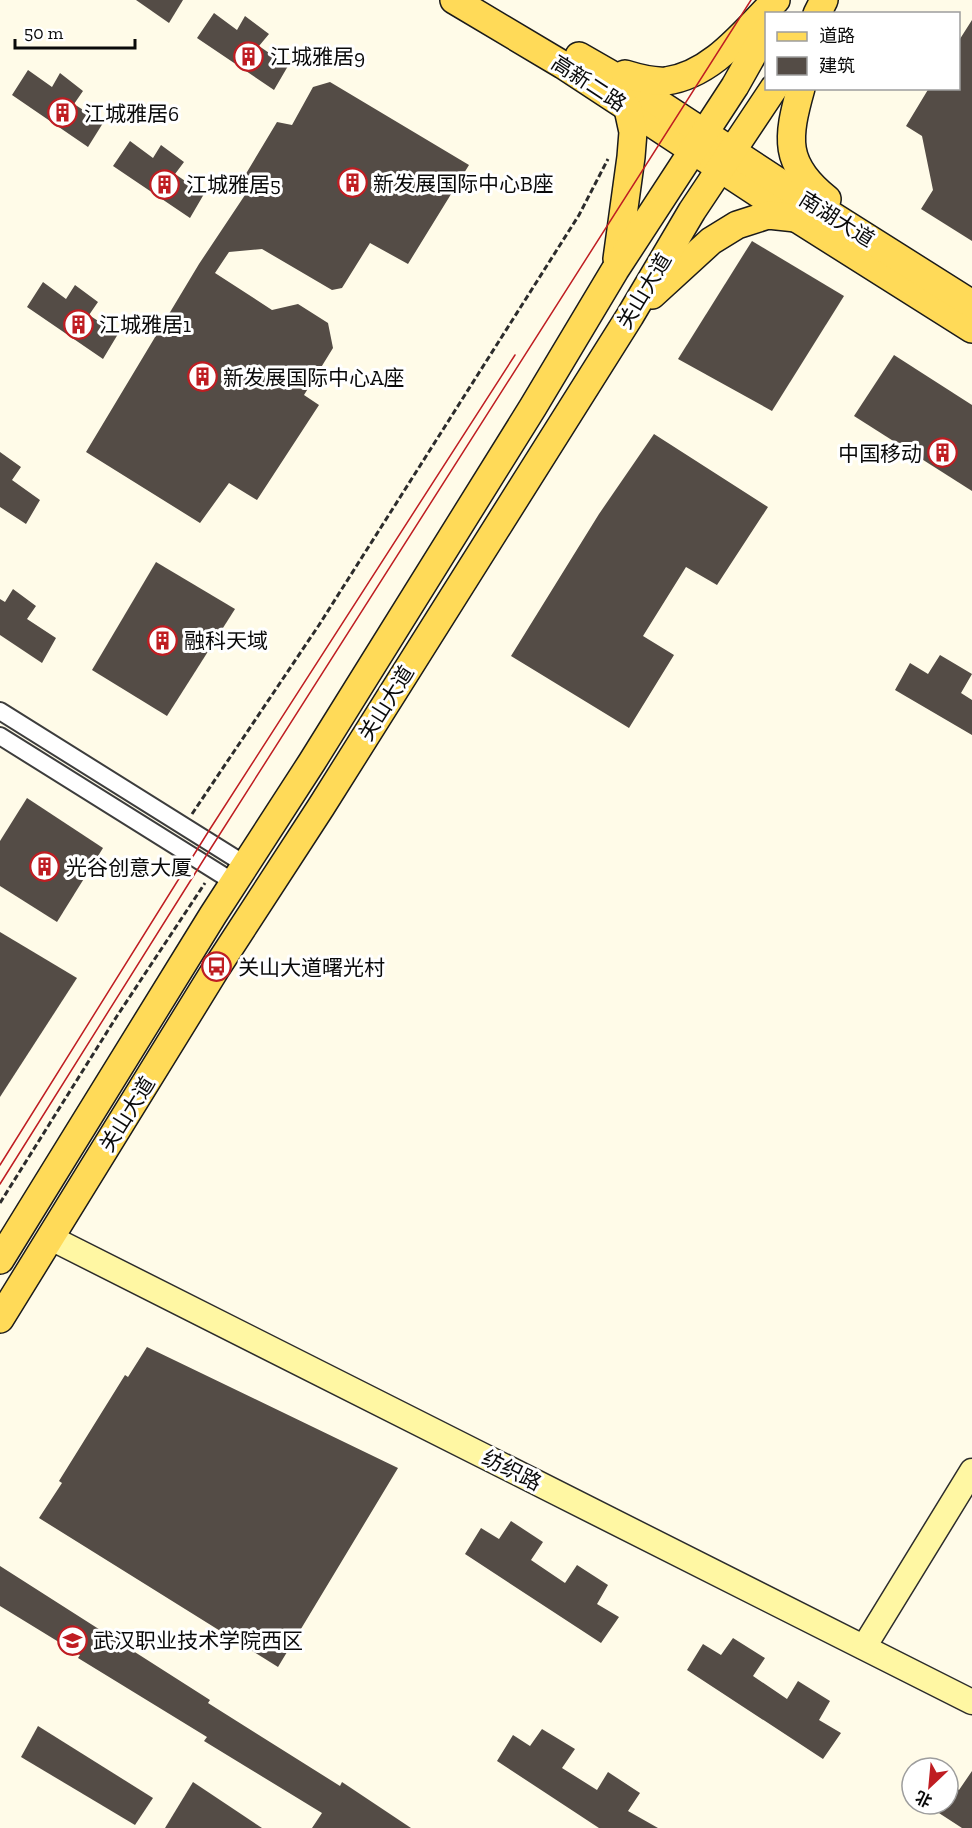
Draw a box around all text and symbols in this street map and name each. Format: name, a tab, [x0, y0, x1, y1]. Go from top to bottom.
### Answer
scale bar	[15, 12, 135, 50]
legend	[765, 12, 960, 90]
text: 50 m	[24, 22, 64, 44]
text: 道路	[819, 25, 855, 47]
building icon: 江城雅居9	[233, 40, 265, 72]
place label: 江城雅居9	[270, 44, 365, 69]
street label: 高新二路	[547, 50, 631, 116]
text: 建筑	[819, 55, 855, 77]
building icon: 江城雅居6	[47, 97, 79, 129]
place label: 江城雅居6	[84, 101, 179, 126]
building icon: 新发展国际中心B座	[336, 167, 368, 199]
building icon: 江城雅居5	[149, 168, 181, 200]
place label: 新发展国际中心B座	[373, 171, 554, 196]
place label: 江城雅居5	[186, 172, 281, 197]
street label: 南湖大道	[795, 186, 879, 252]
street label: 关山大道	[612, 249, 676, 333]
building icon: 江城雅居1	[62, 308, 94, 340]
place label: 江城雅居1	[99, 312, 191, 337]
building icon: 新发展国际中心A座	[186, 361, 218, 393]
place label: 新发展国际中心A座	[223, 365, 405, 390]
building icon: 中国移动	[927, 437, 959, 469]
place label: 中国移动	[838, 441, 922, 466]
building icon: 融科天域	[147, 624, 179, 656]
place label: 融科天域	[184, 628, 268, 653]
street label: 关山大道	[353, 661, 419, 745]
building icon: 光谷创意大厦	[29, 851, 61, 883]
place label: 光谷创意大厦	[66, 855, 192, 880]
bus stop icon: 关山大道曙光村	[201, 951, 233, 983]
place label: 关山大道曙光村	[238, 955, 385, 980]
street label: 关山大道	[94, 1072, 160, 1156]
street label: 纺织路	[478, 1445, 546, 1495]
school or university icon: 武汉职业技术学院西区	[56, 1624, 88, 1656]
place label: 武汉职业技术学院西区	[93, 1628, 303, 1653]
north arrow	[900, 1756, 960, 1816]
text: 北	[912, 1787, 935, 1811]

